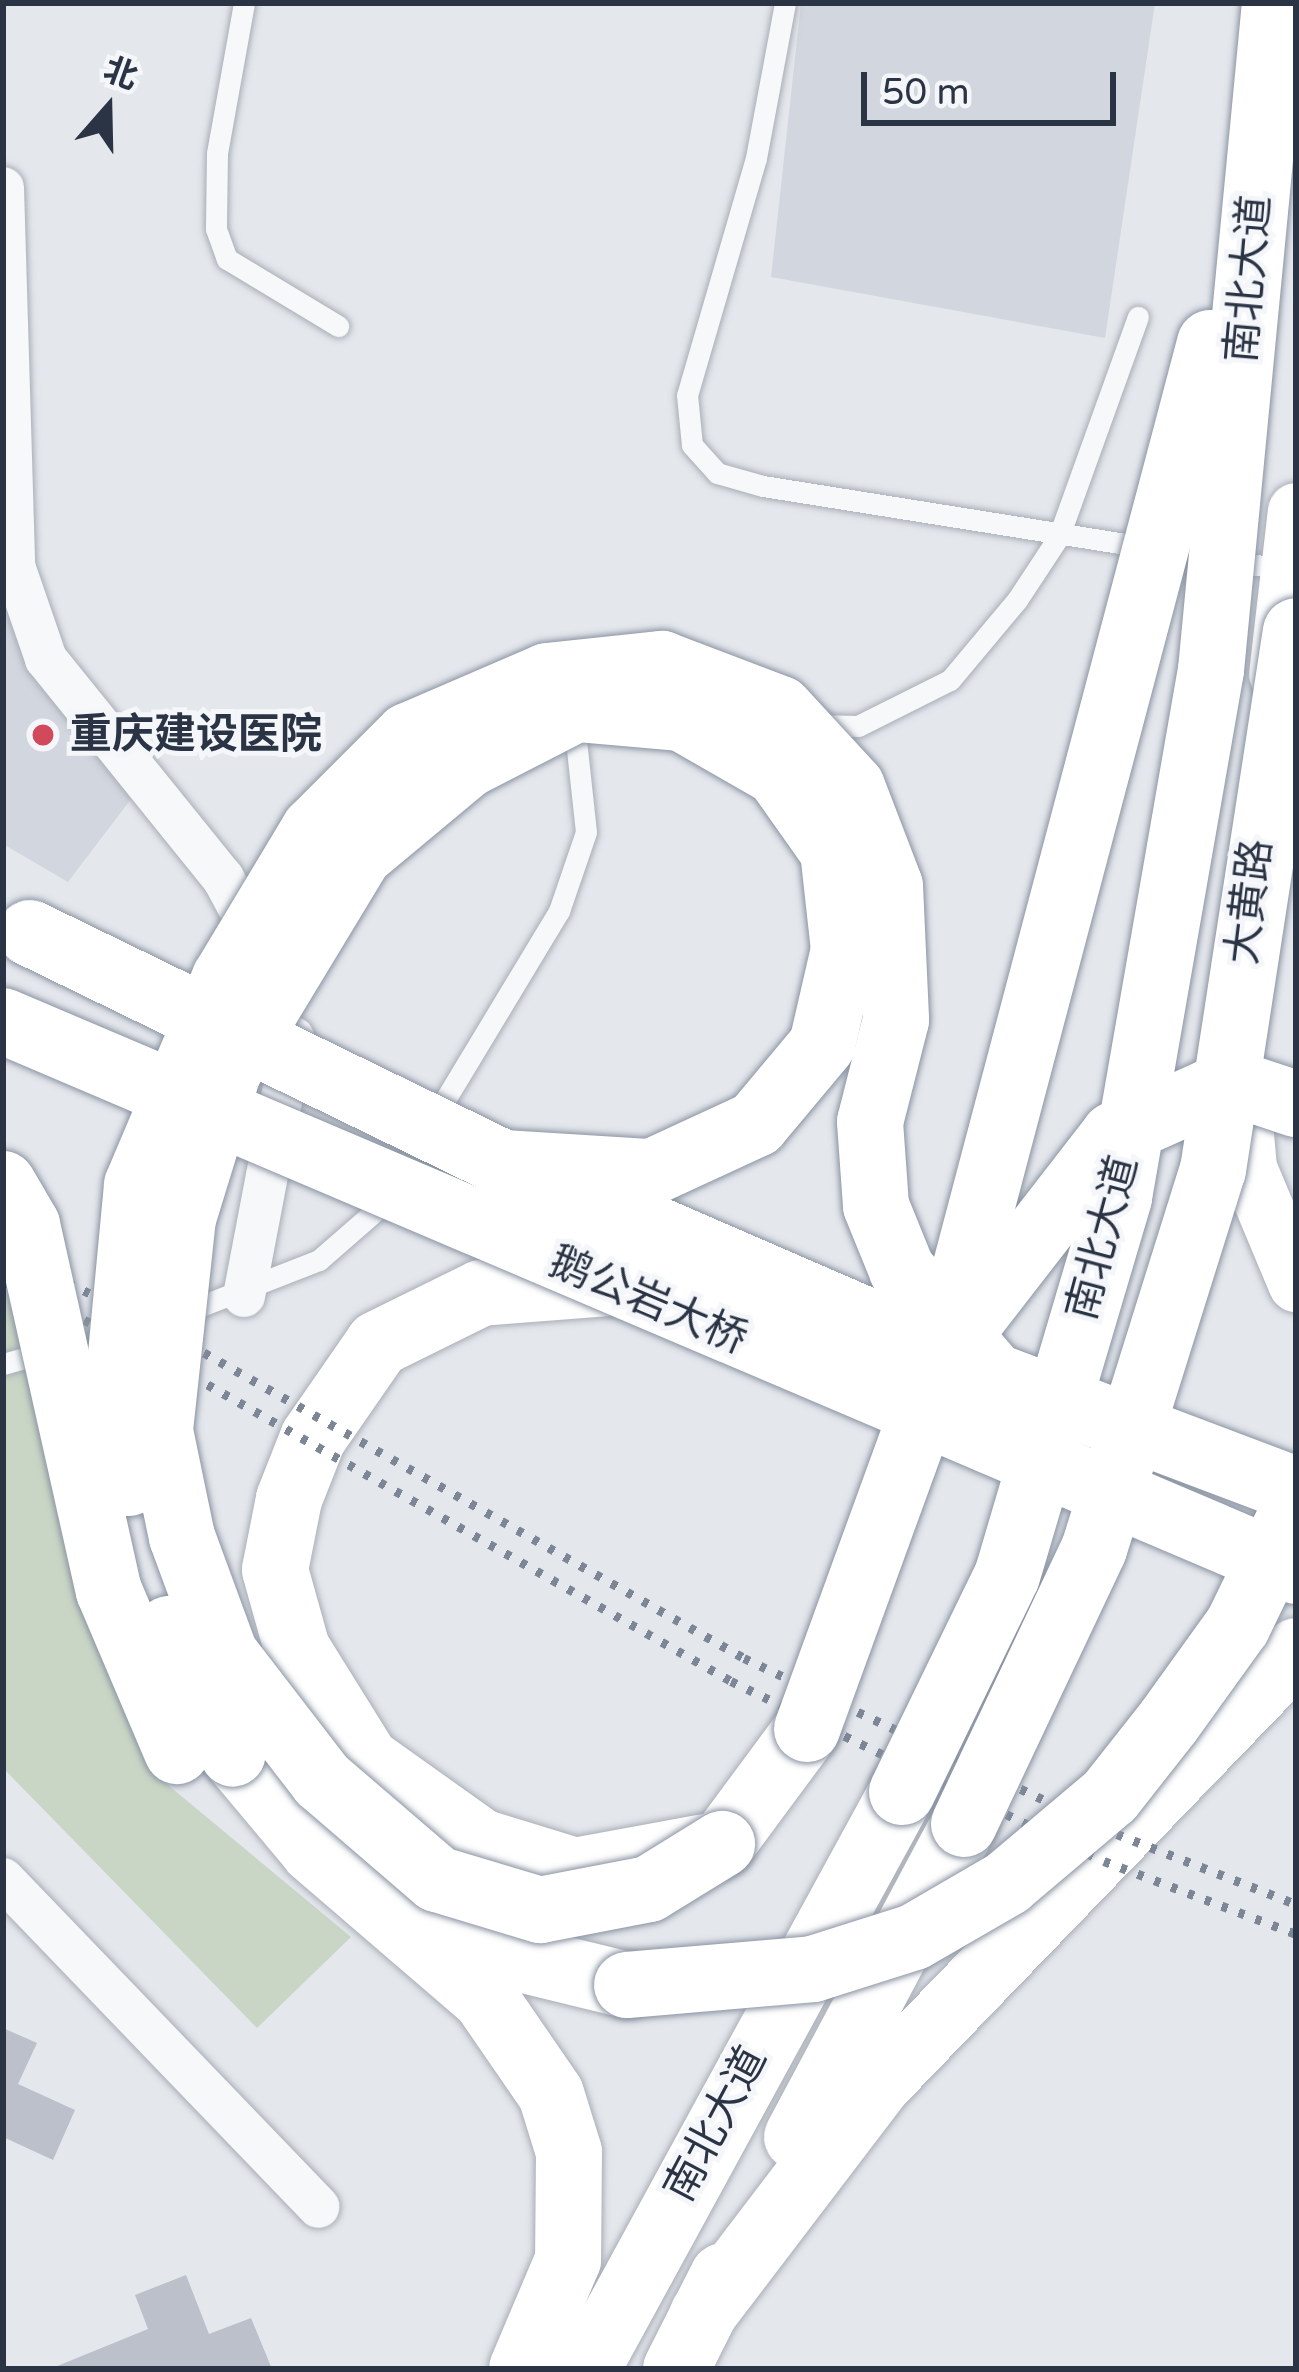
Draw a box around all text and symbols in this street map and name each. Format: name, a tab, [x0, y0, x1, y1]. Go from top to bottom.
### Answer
north arrow	[48, 48, 168, 168]
scale bar	[867, 48, 1122, 122]
text: 北	[98, 50, 143, 98]
text: 50 m	[882, 71, 970, 114]
street label: 南北大道	[1217, 193, 1281, 365]
place label: 重庆建设医院	[70, 710, 322, 760]
marker: 重庆建设医院	[27, 719, 59, 751]
street label: 大黄路	[1217, 836, 1283, 968]
street label: 南北大道	[1057, 1150, 1149, 1326]
street label: 鹅公岩大桥	[542, 1237, 754, 1365]
street label: 南北大道	[654, 2038, 778, 2210]

